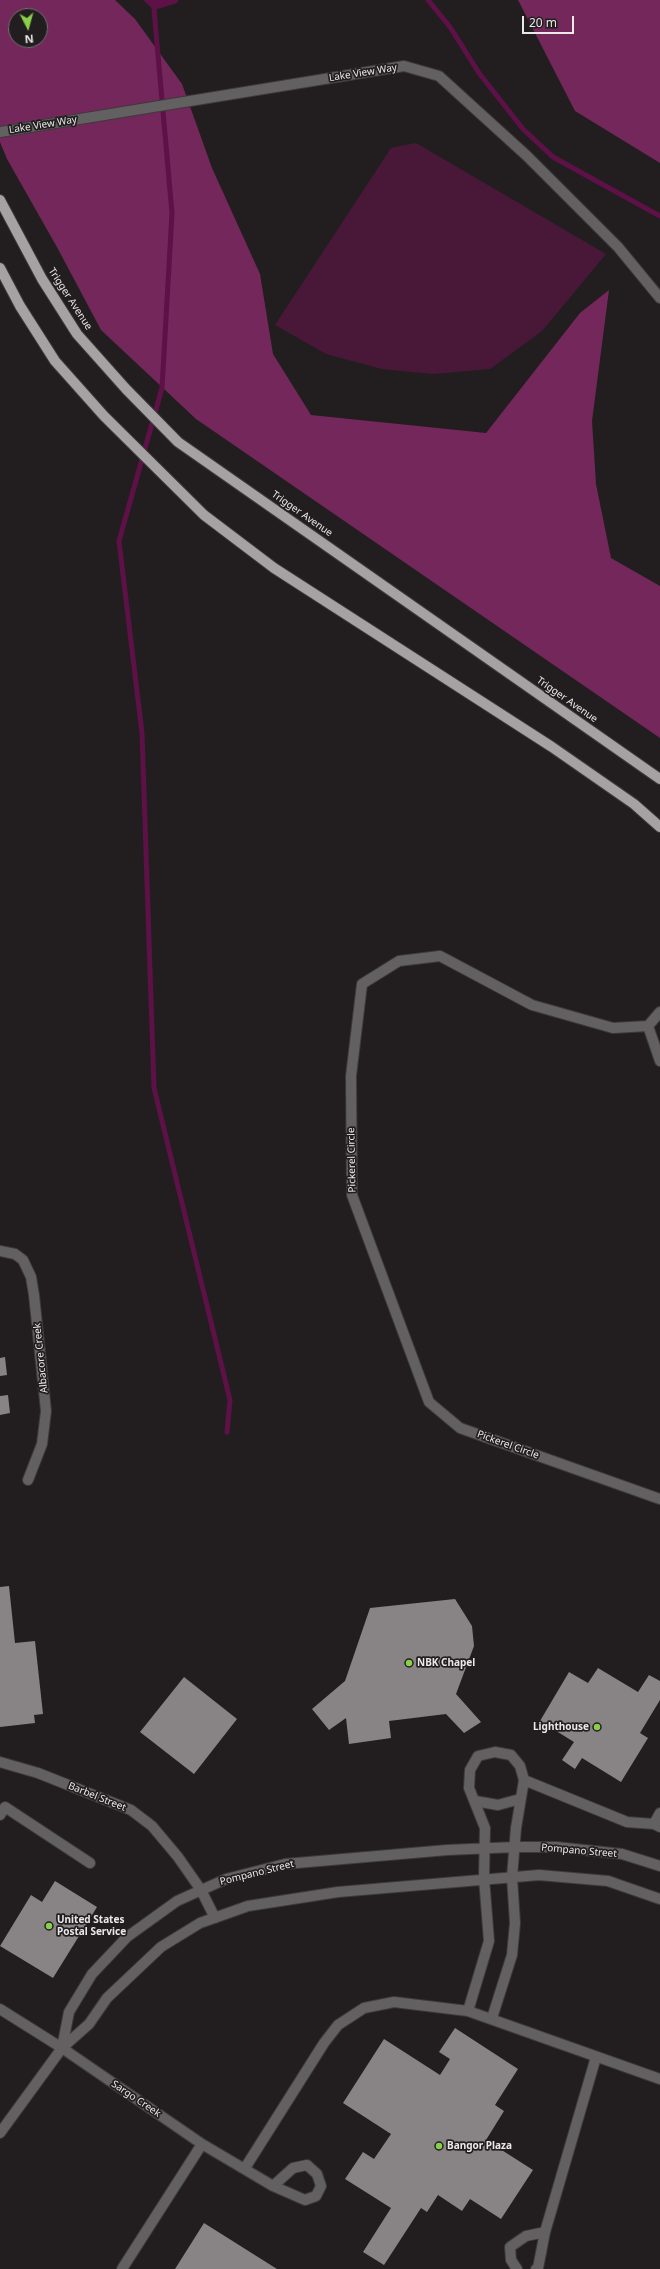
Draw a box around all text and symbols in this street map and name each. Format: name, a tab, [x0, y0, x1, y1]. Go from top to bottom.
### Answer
north arrow	[8, 8, 48, 48]
scale bar	[524, 8, 576, 34]
text: 20 m	[529, 14, 557, 31]
text: N	[24, 32, 34, 47]
street label: Lake View Way	[328, 62, 398, 84]
street label: Lake View Way	[8, 114, 78, 136]
street label: Trigger Avenue	[45, 266, 95, 332]
street label: Trigger Avenue	[269, 489, 335, 539]
street label: Trigger Avenue	[534, 675, 600, 725]
street label: Pickerel Circle	[345, 1127, 359, 1193]
street label: Albacore Creek	[31, 1322, 51, 1394]
street label: Pickerel Circle	[475, 1428, 541, 1462]
place label: NBK Chapel	[417, 1657, 475, 1669]
marker: NBK Chapel	[404, 1658, 414, 1668]
place label: Lighthouse	[533, 1721, 589, 1733]
marker: Lighthouse	[592, 1722, 602, 1732]
street label: Barbel Street	[66, 1780, 128, 1814]
street label: Pompano Street	[541, 1842, 617, 1860]
street label: Pompano Street	[219, 1858, 295, 1888]
place label: United States Postal Service	[57, 1914, 126, 1938]
marker: United States Postal Service	[44, 1921, 54, 1931]
street label: Sargo Creek	[109, 2078, 163, 2120]
place label: Bangor Plaza	[447, 2140, 512, 2152]
marker: Bangor Plaza	[434, 2141, 444, 2151]

